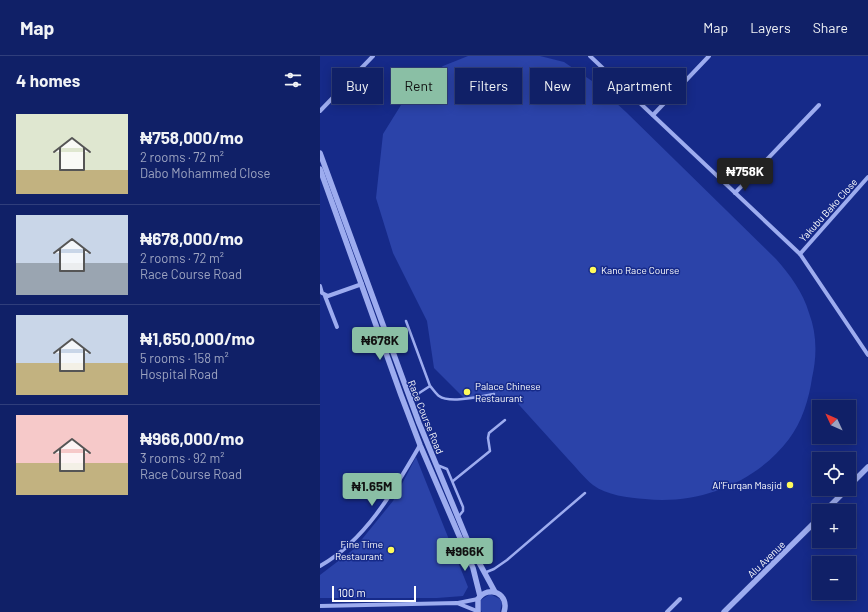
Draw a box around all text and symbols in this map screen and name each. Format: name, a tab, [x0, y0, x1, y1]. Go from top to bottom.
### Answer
text: Map	[20, 16, 54, 39]
text: Map	[703, 19, 728, 36]
text: Layers	[750, 19, 791, 36]
text: Share	[813, 19, 848, 36]
chip: Buy	[332, 68, 383, 104]
chip: Rent	[391, 68, 447, 104]
chip: Filters	[455, 68, 522, 104]
chip: New	[530, 68, 585, 104]
chip: Apartment	[593, 68, 686, 104]
icon: filters	[282, 69, 304, 91]
text: 4 homes	[16, 70, 80, 90]
text: ₦758,000/mo	[140, 127, 243, 147]
icon: home	[48, 130, 96, 178]
text: 2 rooms · 72 m²	[140, 149, 224, 165]
pin: ₦758K	[717, 158, 773, 192]
text: ₦758K	[726, 163, 764, 179]
text: Dabo Mohammed Close	[140, 165, 271, 181]
street label: Yakubu Bako Close	[796, 176, 860, 244]
text: ₦678,000/mo	[140, 228, 243, 248]
icon: home	[48, 231, 96, 279]
text: 2 rooms · 72 m²	[140, 250, 224, 266]
place label: Kano Race Course	[601, 264, 679, 276]
marker: Kano Race Course	[588, 265, 598, 275]
text: Race Course Road	[140, 266, 242, 282]
pin: ₦678K	[352, 327, 408, 361]
text: ₦1,650,000/mo	[140, 328, 255, 348]
icon: home	[48, 331, 96, 379]
text: ₦678K	[361, 332, 399, 348]
text: 5 rooms · 158 m²	[140, 350, 229, 366]
text: Hospital Road	[140, 366, 218, 382]
street label: Race Course Road	[406, 378, 446, 456]
place label: Palace Chinese Restaurant	[475, 380, 541, 404]
marker: Palace Chinese Restaurant	[462, 387, 472, 397]
north arrow	[812, 400, 856, 444]
map controls	[812, 400, 856, 600]
text: ₦966,000/mo	[140, 428, 244, 448]
icon: home	[48, 431, 96, 479]
text: 3 rooms · 92 m²	[140, 450, 224, 466]
button: locate	[812, 452, 856, 496]
text: Race Course Road	[140, 466, 242, 482]
pin: ₦1.65M	[339, 473, 405, 507]
text: ₦1.65M	[352, 478, 392, 494]
place label: Al'Furqan Masjid	[712, 479, 782, 491]
marker: Al'Furqan Masjid	[785, 480, 795, 490]
button: +	[812, 504, 856, 548]
place label: Fine Time Restaurant	[335, 538, 383, 562]
pin: ₦966K	[437, 538, 493, 572]
street label: Alu Avenue	[745, 538, 787, 580]
text: ₦966K	[446, 543, 484, 559]
marker: Fine Time Restaurant	[386, 545, 396, 555]
button: −	[812, 556, 856, 600]
scale bar	[332, 584, 416, 603]
text: 100 m	[338, 586, 366, 599]

